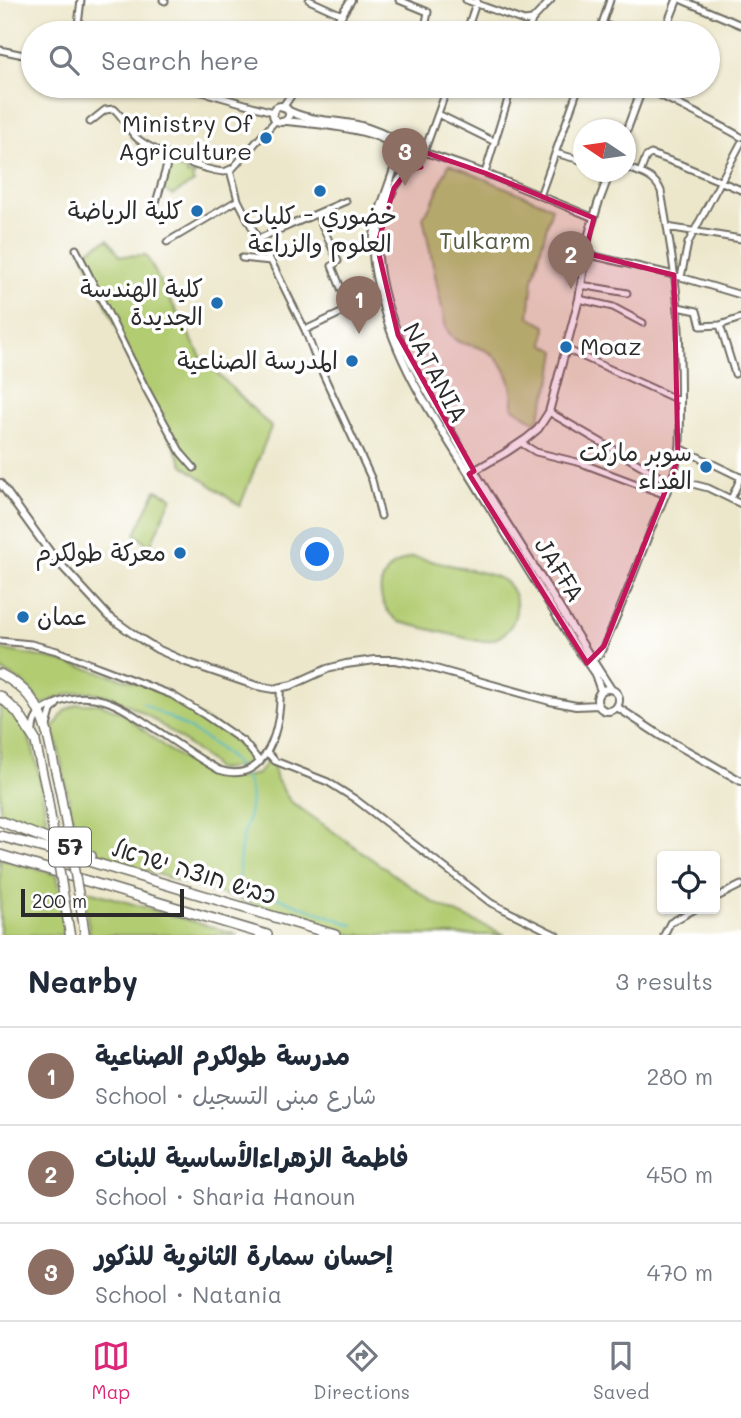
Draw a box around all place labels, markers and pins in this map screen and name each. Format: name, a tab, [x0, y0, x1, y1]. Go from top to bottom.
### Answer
place label: Ministry Of Agriculture	[118, 107, 253, 166]
pin: 3	[382, 128, 428, 186]
marker: Ministry Of Agriculture	[258, 130, 274, 146]
marker: خضوري - كليات العلوم والزراعة	[312, 183, 328, 199]
place label: كلية الرياضة	[68, 194, 183, 225]
place label: خضوري - كليات العلوم والزراعة	[243, 199, 397, 262]
marker: كلية الرياضة	[189, 203, 205, 219]
pin: 2	[548, 231, 594, 289]
place label: كلية الهندسة الجديدة	[80, 272, 203, 331]
pin: 1	[336, 276, 382, 334]
marker: كلية الهندسة الجديدة	[209, 295, 225, 311]
place label: Moaz	[580, 330, 642, 361]
marker: Moaz	[558, 339, 574, 355]
place label: المدرسة الصناعية	[177, 344, 338, 375]
marker: المدرسة الصناعية	[344, 353, 360, 369]
place label: سوبر ماركت الفداء	[579, 436, 692, 495]
marker: سوبر ماركت الفداء	[698, 459, 714, 475]
place label: معركة طولكرم	[35, 536, 166, 571]
marker: معركة طولكرم	[172, 545, 188, 561]
place label: عمان	[37, 600, 88, 631]
marker: عمان	[15, 609, 31, 625]

